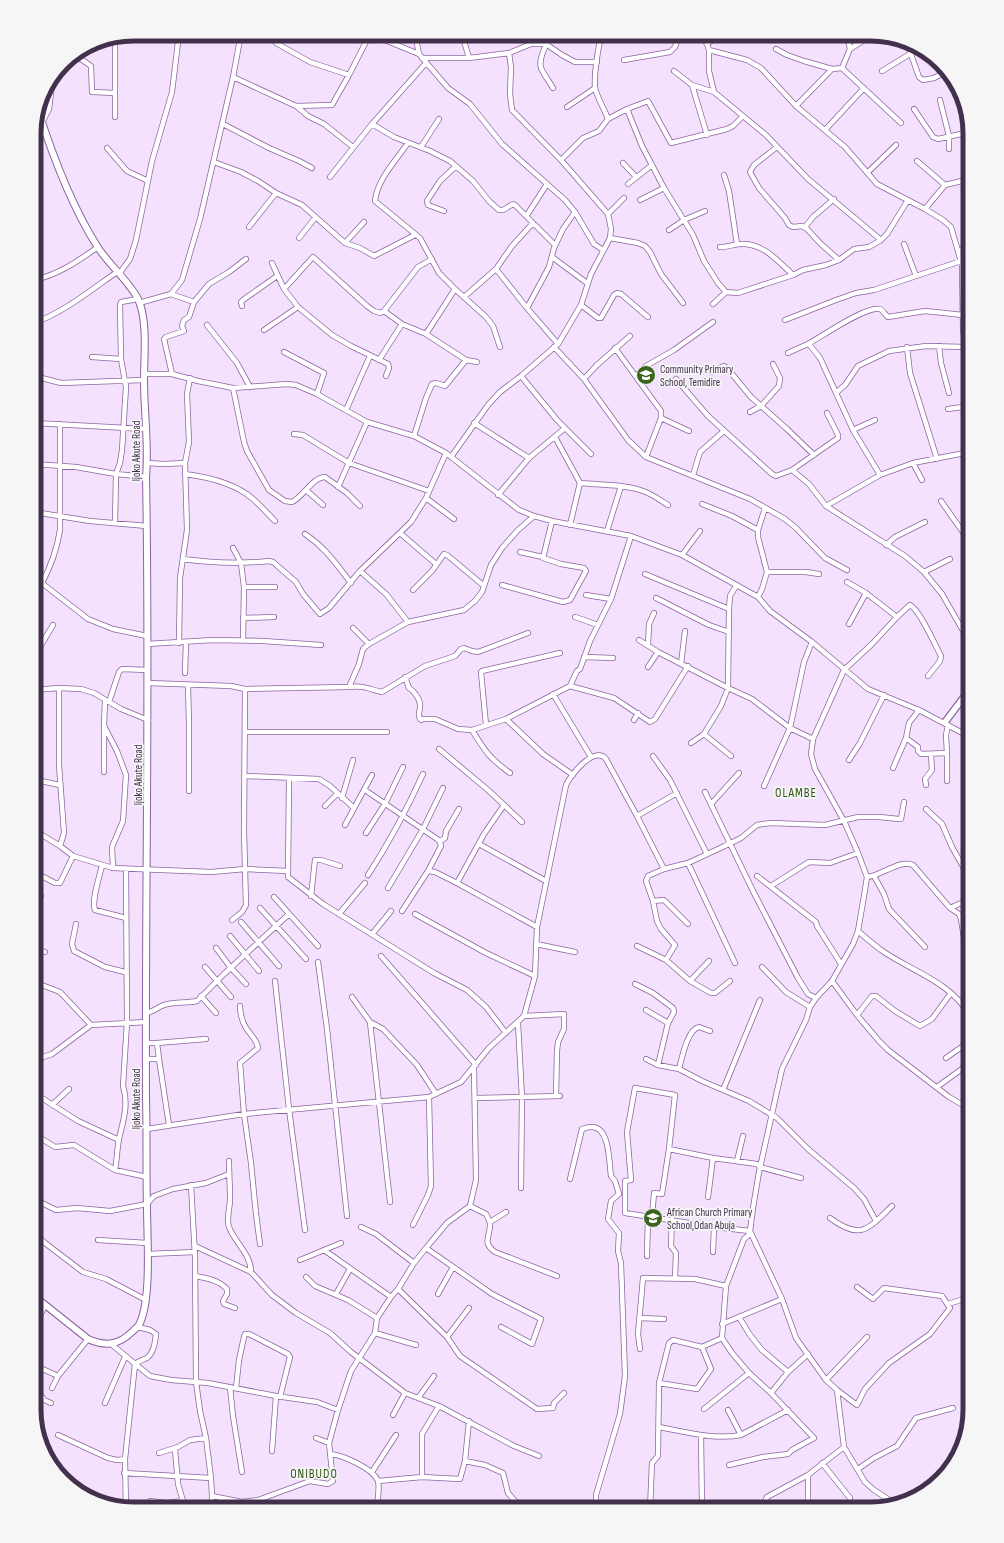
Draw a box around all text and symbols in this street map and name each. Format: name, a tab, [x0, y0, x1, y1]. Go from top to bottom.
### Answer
place label: Community Primary School, Temidire	[660, 363, 734, 389]
school or university icon: Community Primary School, Temidire	[635, 364, 657, 386]
street label: Ijoko Akute Road	[130, 420, 143, 481]
street label: Ijoko Akute Road	[132, 744, 145, 805]
district label: OLAMBE	[775, 785, 817, 801]
street label: Ijoko Akute Road	[130, 1068, 143, 1129]
place label: African Church Primary School,Odan Abuja	[666, 1206, 753, 1232]
school or university icon: African Church Primary School,Odan Abuja	[642, 1207, 664, 1229]
district label: ONIBUDO	[290, 1466, 338, 1482]

